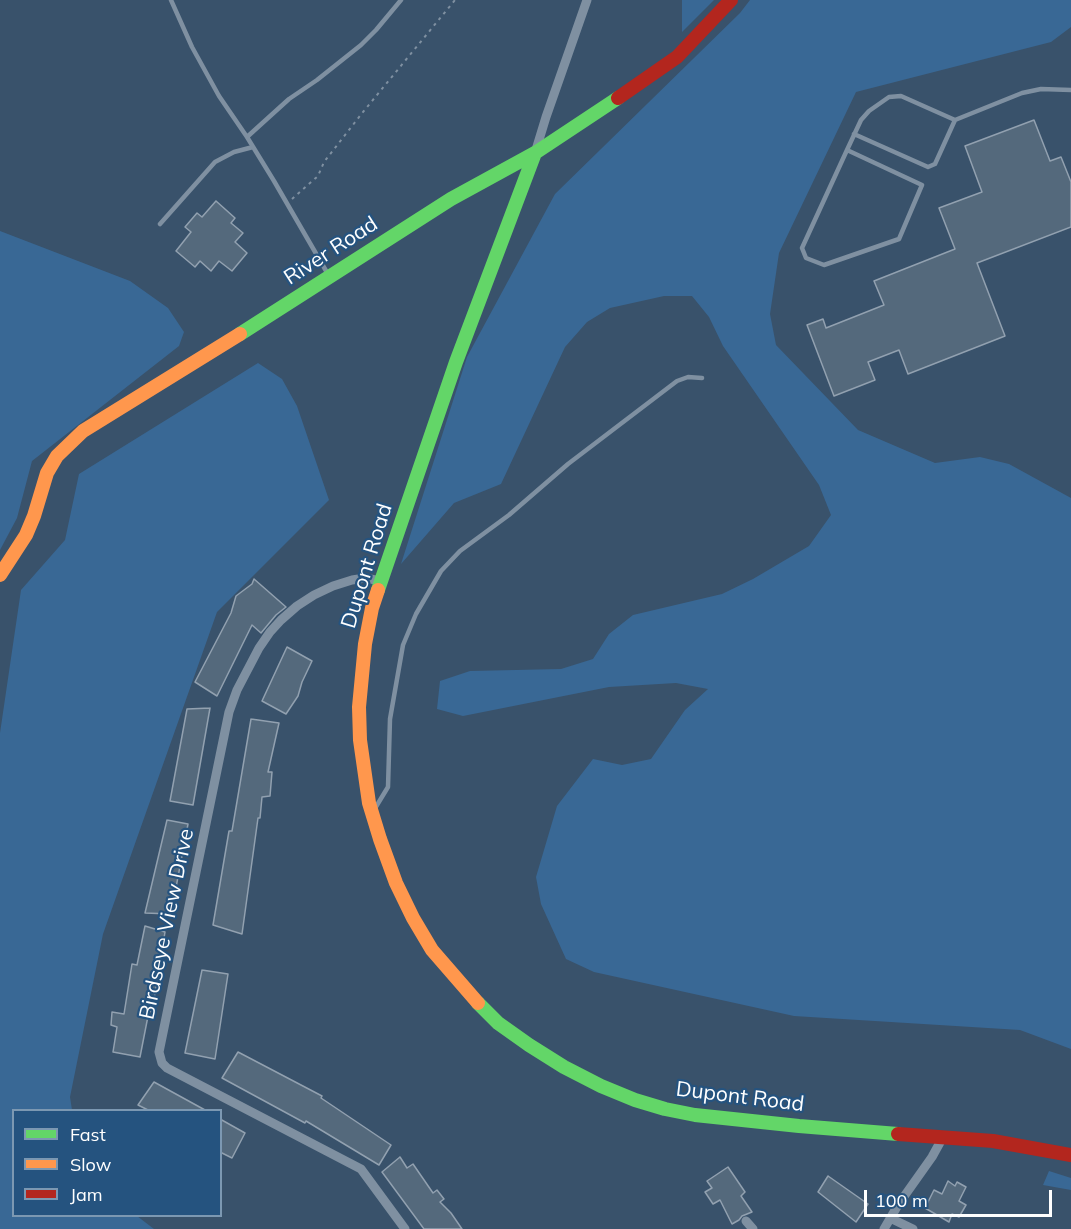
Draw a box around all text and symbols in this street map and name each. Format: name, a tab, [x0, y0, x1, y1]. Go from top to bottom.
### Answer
street label: River Road	[279, 211, 383, 291]
street label: Dupont Road	[336, 501, 398, 631]
street label: Birdseye View Drive	[134, 826, 200, 1022]
street label: Dupont Road	[674, 1077, 806, 1117]
legend	[12, 1109, 222, 1217]
text: Fast	[70, 1123, 106, 1146]
text: Slow	[70, 1153, 111, 1176]
scale bar	[867, 1178, 1054, 1216]
text: Jam	[70, 1183, 103, 1206]
text: 100 m	[875, 1189, 928, 1212]

